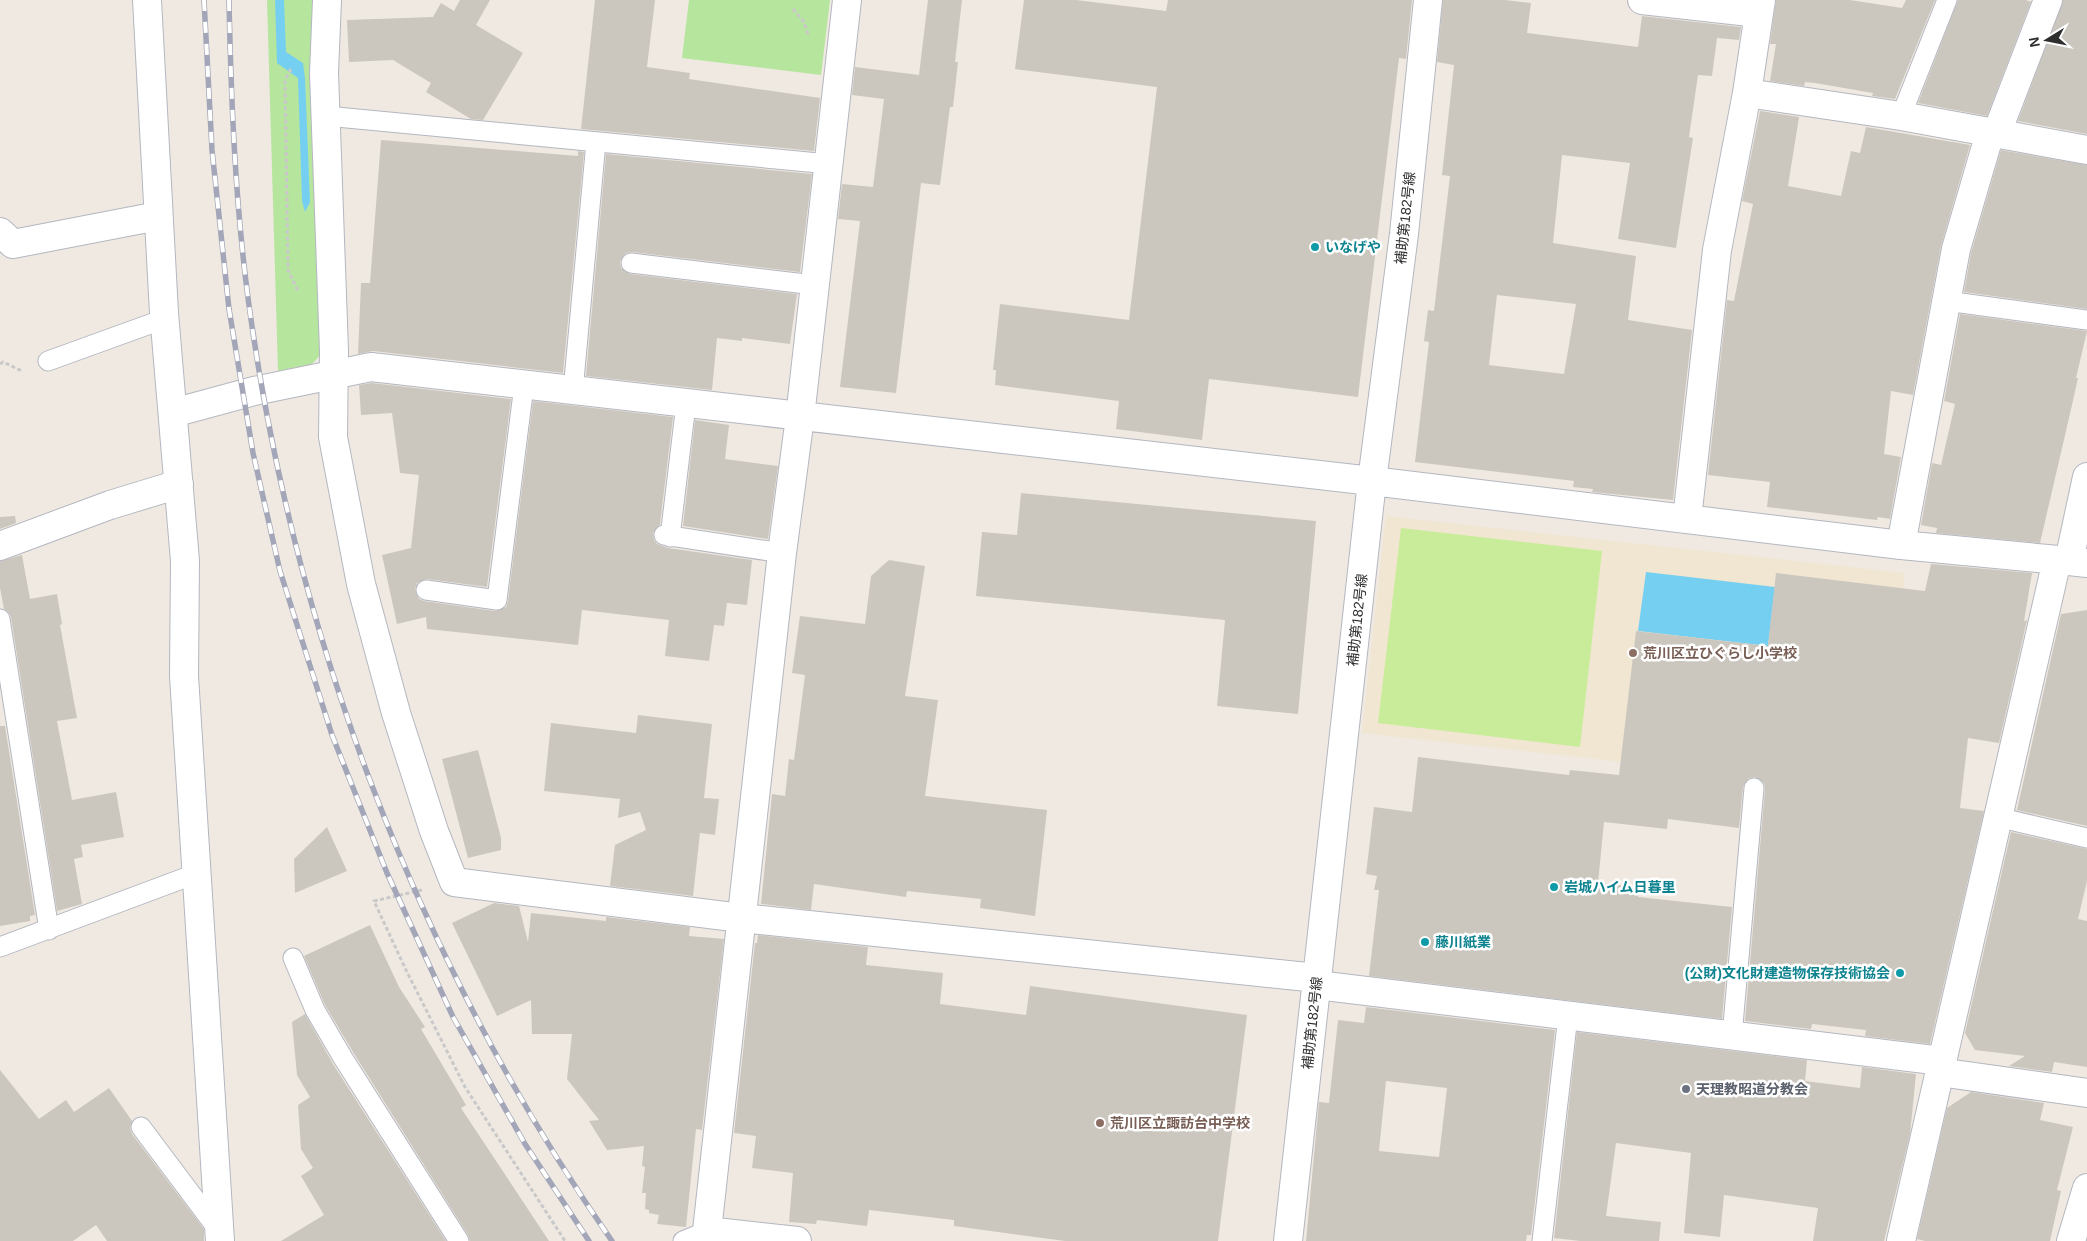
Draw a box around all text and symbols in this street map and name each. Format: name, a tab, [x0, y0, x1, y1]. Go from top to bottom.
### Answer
north arrow	[2022, 15, 2072, 65]
text: N	[2025, 36, 2043, 49]
street label: 補助第182号線	[1392, 171, 1418, 265]
place label: いなげや	[1325, 239, 1381, 255]
marker: いなげや	[1309, 241, 1321, 253]
street label: 補助第182号線	[1344, 573, 1370, 667]
place label: 荒川区立ひぐらし小学校	[1643, 645, 1797, 661]
marker: 荒川区立ひぐらし小学校	[1627, 647, 1639, 659]
place label: 岩城ハイム日暮里	[1564, 879, 1675, 895]
marker: 岩城ハイム日暮里	[1548, 881, 1560, 893]
place label: 藤川紙業	[1435, 934, 1491, 950]
marker: 藤川紙業	[1419, 936, 1431, 948]
place label: (公財)文化財建造物保存技術協会	[1685, 965, 1890, 981]
marker: (公財)文化財建造物保存技術協会	[1894, 967, 1906, 979]
street label: 補助第182号線	[1299, 976, 1325, 1070]
place label: 天理教昭道分教会	[1696, 1081, 1808, 1097]
marker: 天理教昭道分教会	[1680, 1083, 1692, 1095]
place label: 荒川区立諏訪台中学校	[1110, 1115, 1250, 1131]
marker: 荒川区立諏訪台中学校	[1094, 1117, 1106, 1129]

